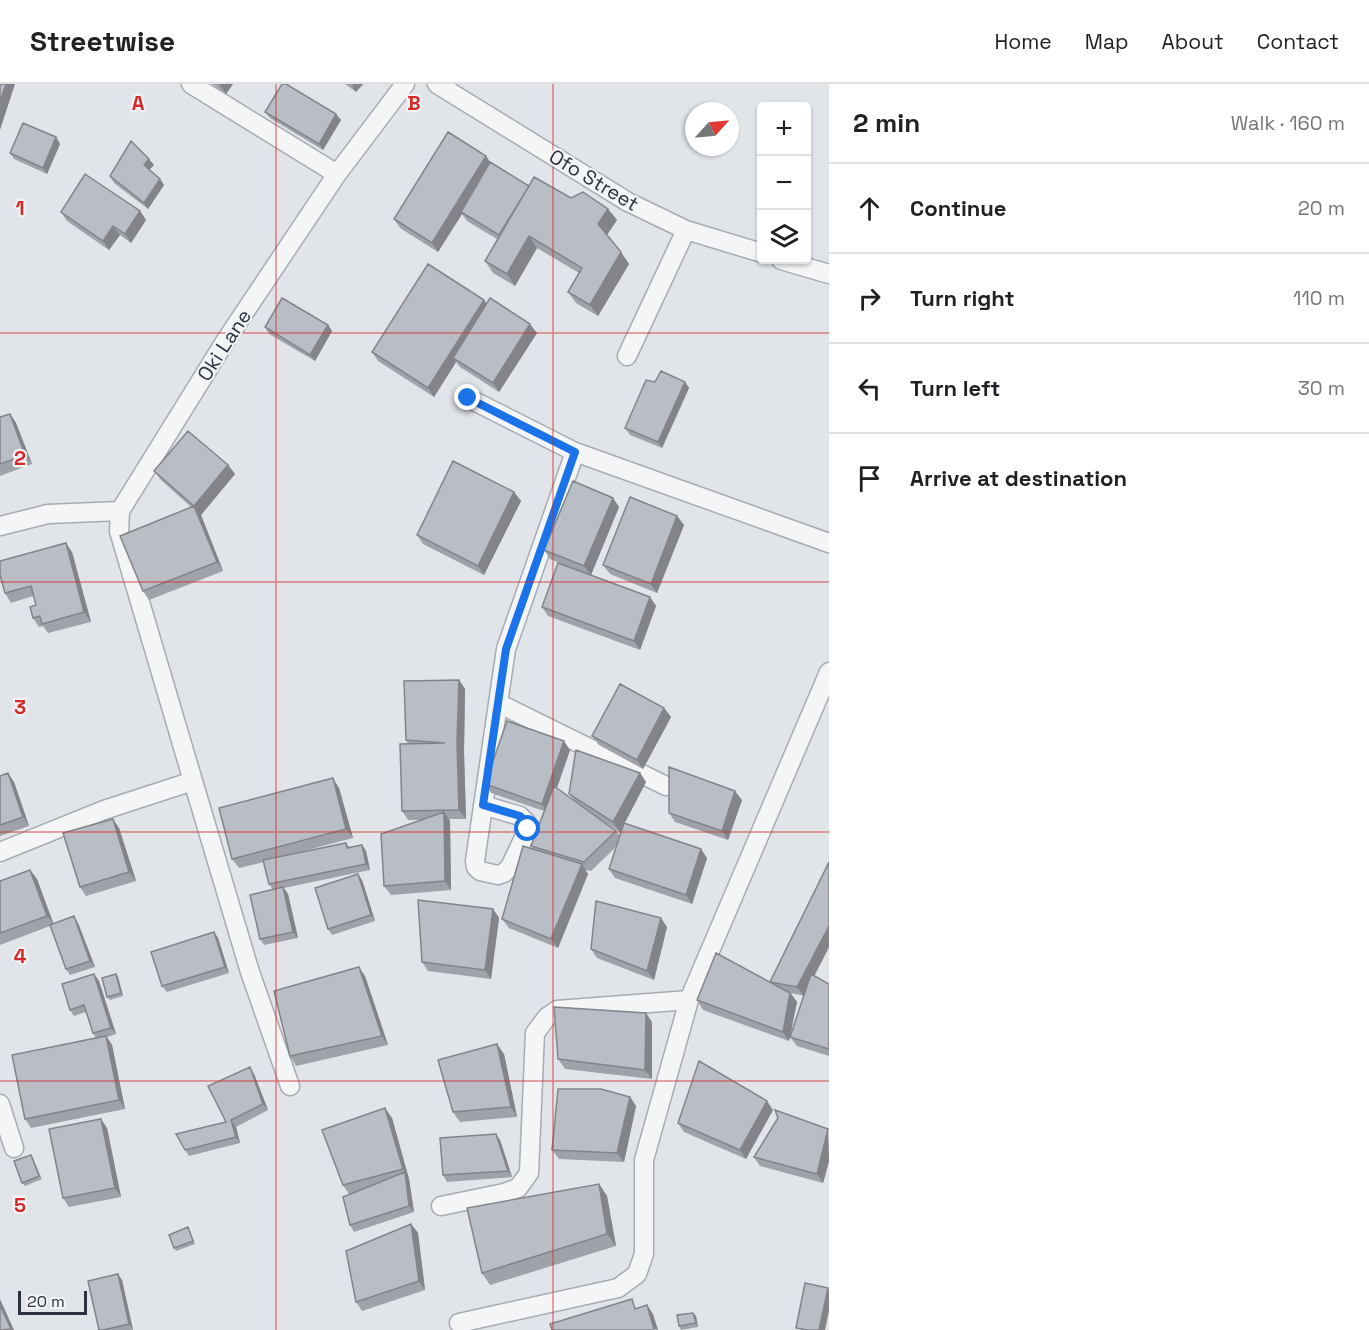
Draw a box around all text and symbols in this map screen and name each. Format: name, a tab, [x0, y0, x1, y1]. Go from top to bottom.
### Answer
text: Streetwise	[30, 23, 175, 59]
text: Home	[994, 28, 1052, 55]
text: Map	[1085, 28, 1129, 55]
text: About	[1162, 28, 1224, 55]
text: Contact	[1257, 28, 1339, 55]
text: A	[132, 90, 145, 116]
text: B	[407, 90, 421, 116]
north arrow	[685, 102, 739, 156]
map controls	[757, 102, 811, 264]
button: +	[757, 102, 811, 156]
text: 2 min	[853, 106, 920, 140]
text: Walk · 160 m	[1231, 110, 1345, 136]
street label: Ofo Street	[544, 143, 644, 217]
button: −	[757, 156, 811, 210]
icon: ahead	[853, 192, 886, 225]
text: Continue	[910, 194, 1006, 222]
text: 1	[15, 195, 25, 221]
text: 20 m	[1298, 195, 1345, 221]
button: layers	[757, 210, 811, 264]
icon: right	[853, 282, 886, 315]
text: Turn right	[910, 284, 1015, 312]
text: 110 m	[1293, 285, 1345, 311]
street label: Oki Lane	[191, 304, 257, 386]
icon: left	[853, 372, 886, 405]
text: Turn left	[910, 374, 1000, 402]
text: 30 m	[1298, 375, 1345, 401]
route end	[454, 384, 480, 410]
text: 2	[14, 445, 26, 471]
icon: arrive	[853, 462, 886, 495]
text: Arrive at destination	[910, 464, 1127, 492]
text: 3	[14, 694, 26, 720]
route start	[514, 815, 540, 841]
text: 4	[14, 943, 27, 969]
text: 5	[14, 1192, 26, 1218]
scale bar	[18, 1288, 87, 1316]
text: 20 m	[27, 1291, 65, 1312]

